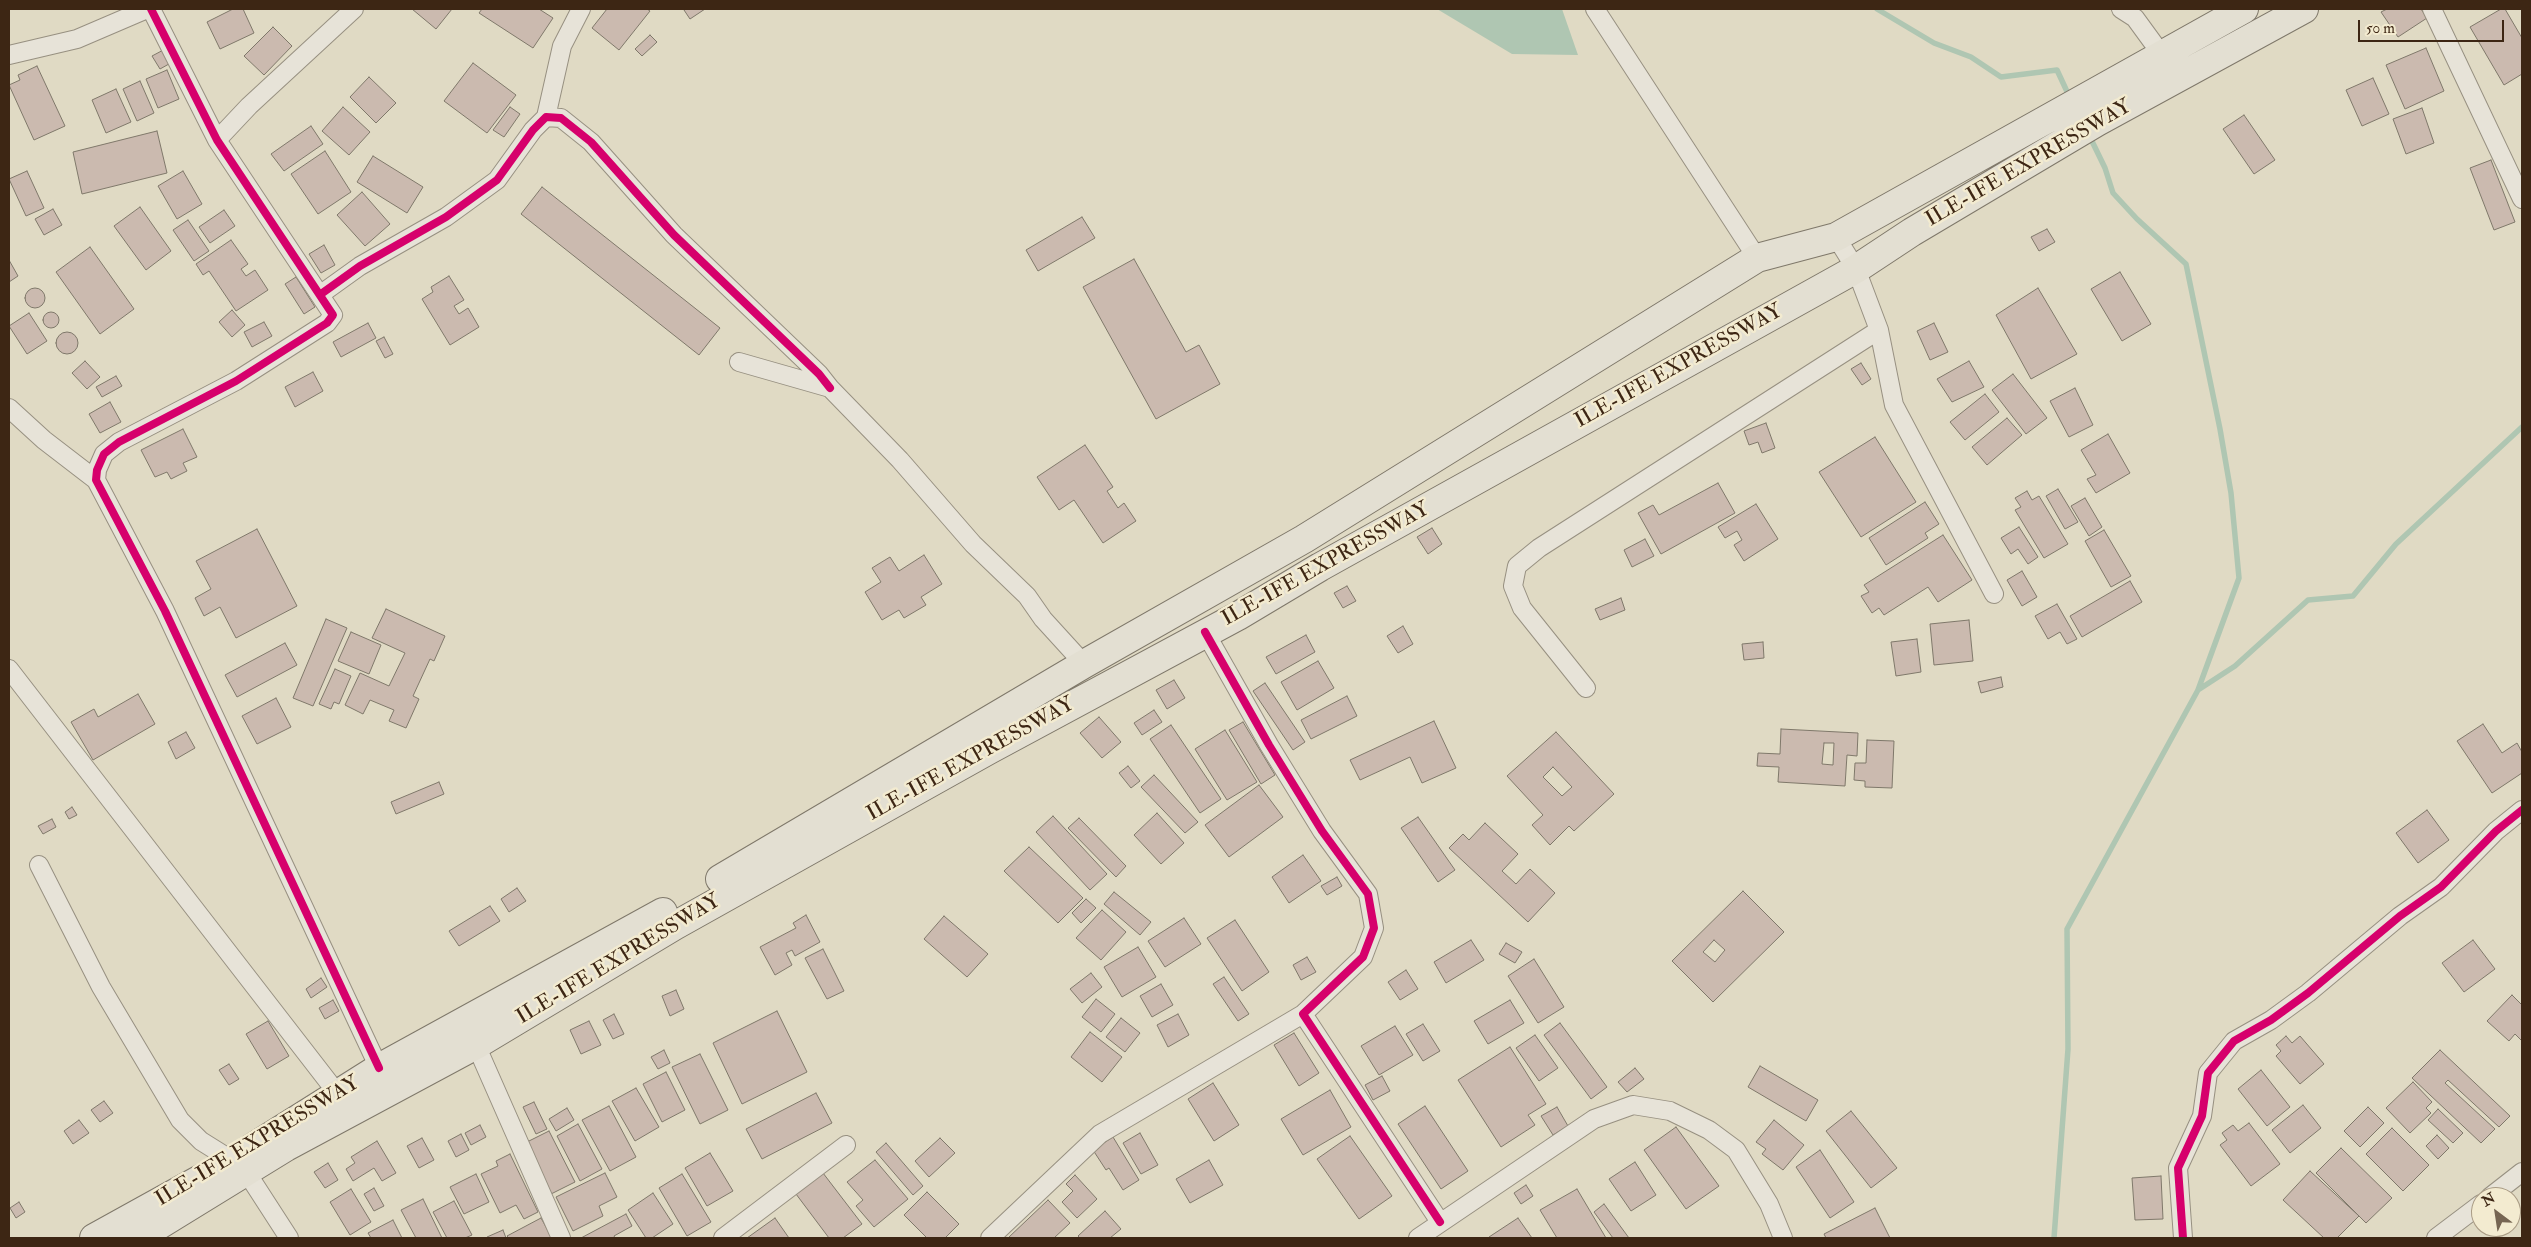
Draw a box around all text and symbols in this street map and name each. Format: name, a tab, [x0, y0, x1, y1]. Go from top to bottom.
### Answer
scale bar	[2361, 10, 2507, 42]
text: 50 m	[2366, 19, 2395, 38]
street label: ILE-IFE EXPRESSWAY	[1922, 95, 2136, 233]
street label: ILE-IFE EXPRESSWAY	[1571, 299, 1787, 435]
street label: ILE-IFE EXPRESSWAY	[1218, 497, 1434, 633]
street label: ILE-IFE EXPRESSWAY	[863, 692, 1079, 828]
street label: ILE-IFE EXPRESSWAY	[512, 889, 726, 1031]
street label: ILE-IFE EXPRESSWAY	[151, 1071, 365, 1213]
north arrow	[2471, 1187, 2521, 1237]
text: N	[2479, 1189, 2498, 1210]

